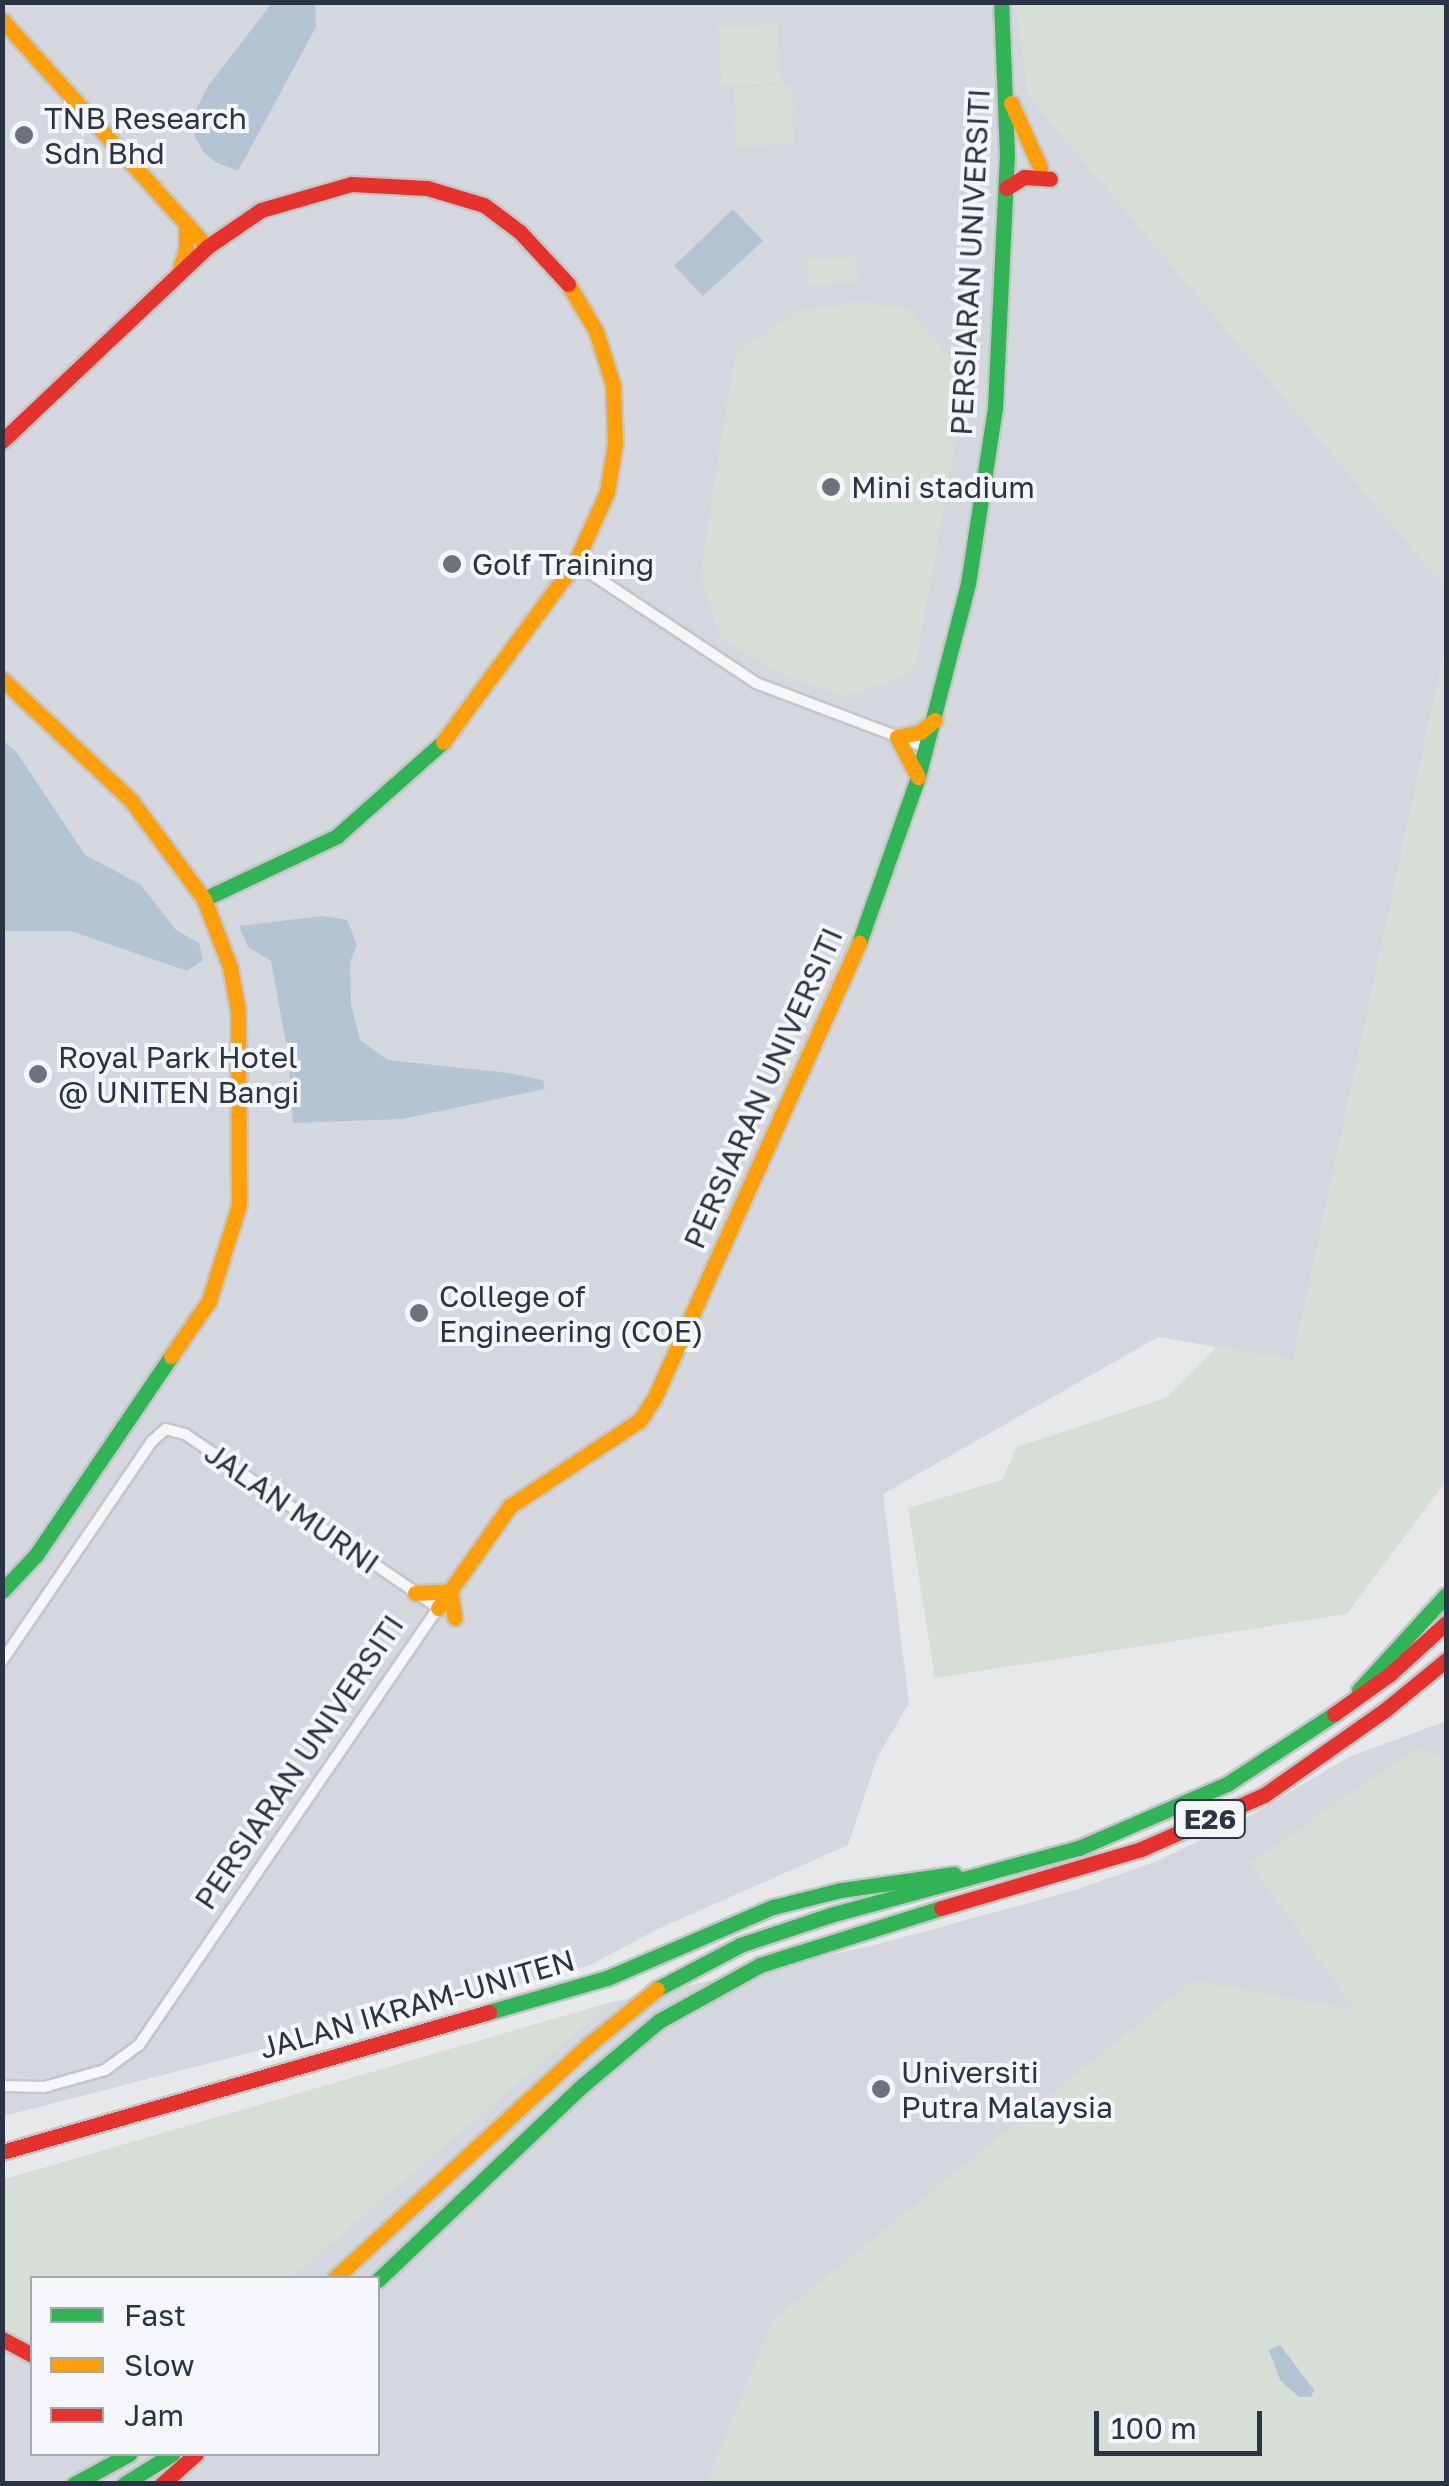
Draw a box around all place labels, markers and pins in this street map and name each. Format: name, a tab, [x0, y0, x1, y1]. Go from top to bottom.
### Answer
place label: TNB Research Sdn Bhd	[44, 100, 247, 170]
marker: TNB Research Sdn Bhd	[13, 124, 35, 146]
place label: Mini stadium	[851, 469, 1035, 505]
marker: Mini stadium	[820, 476, 842, 498]
place label: Golf Training	[472, 546, 654, 582]
marker: Golf Training	[441, 553, 463, 575]
place label: Royal Park Hotel @ UNITEN Bangi	[58, 1039, 299, 1110]
marker: Royal Park Hotel @ UNITEN Bangi	[27, 1063, 49, 1085]
place label: College of Engineering (COE)	[439, 1278, 703, 1348]
marker: College of Engineering (COE)	[408, 1302, 430, 1324]
place label: Universiti Putra Malaysia	[901, 2054, 1113, 2124]
marker: Universiti Putra Malaysia	[870, 2078, 892, 2100]

